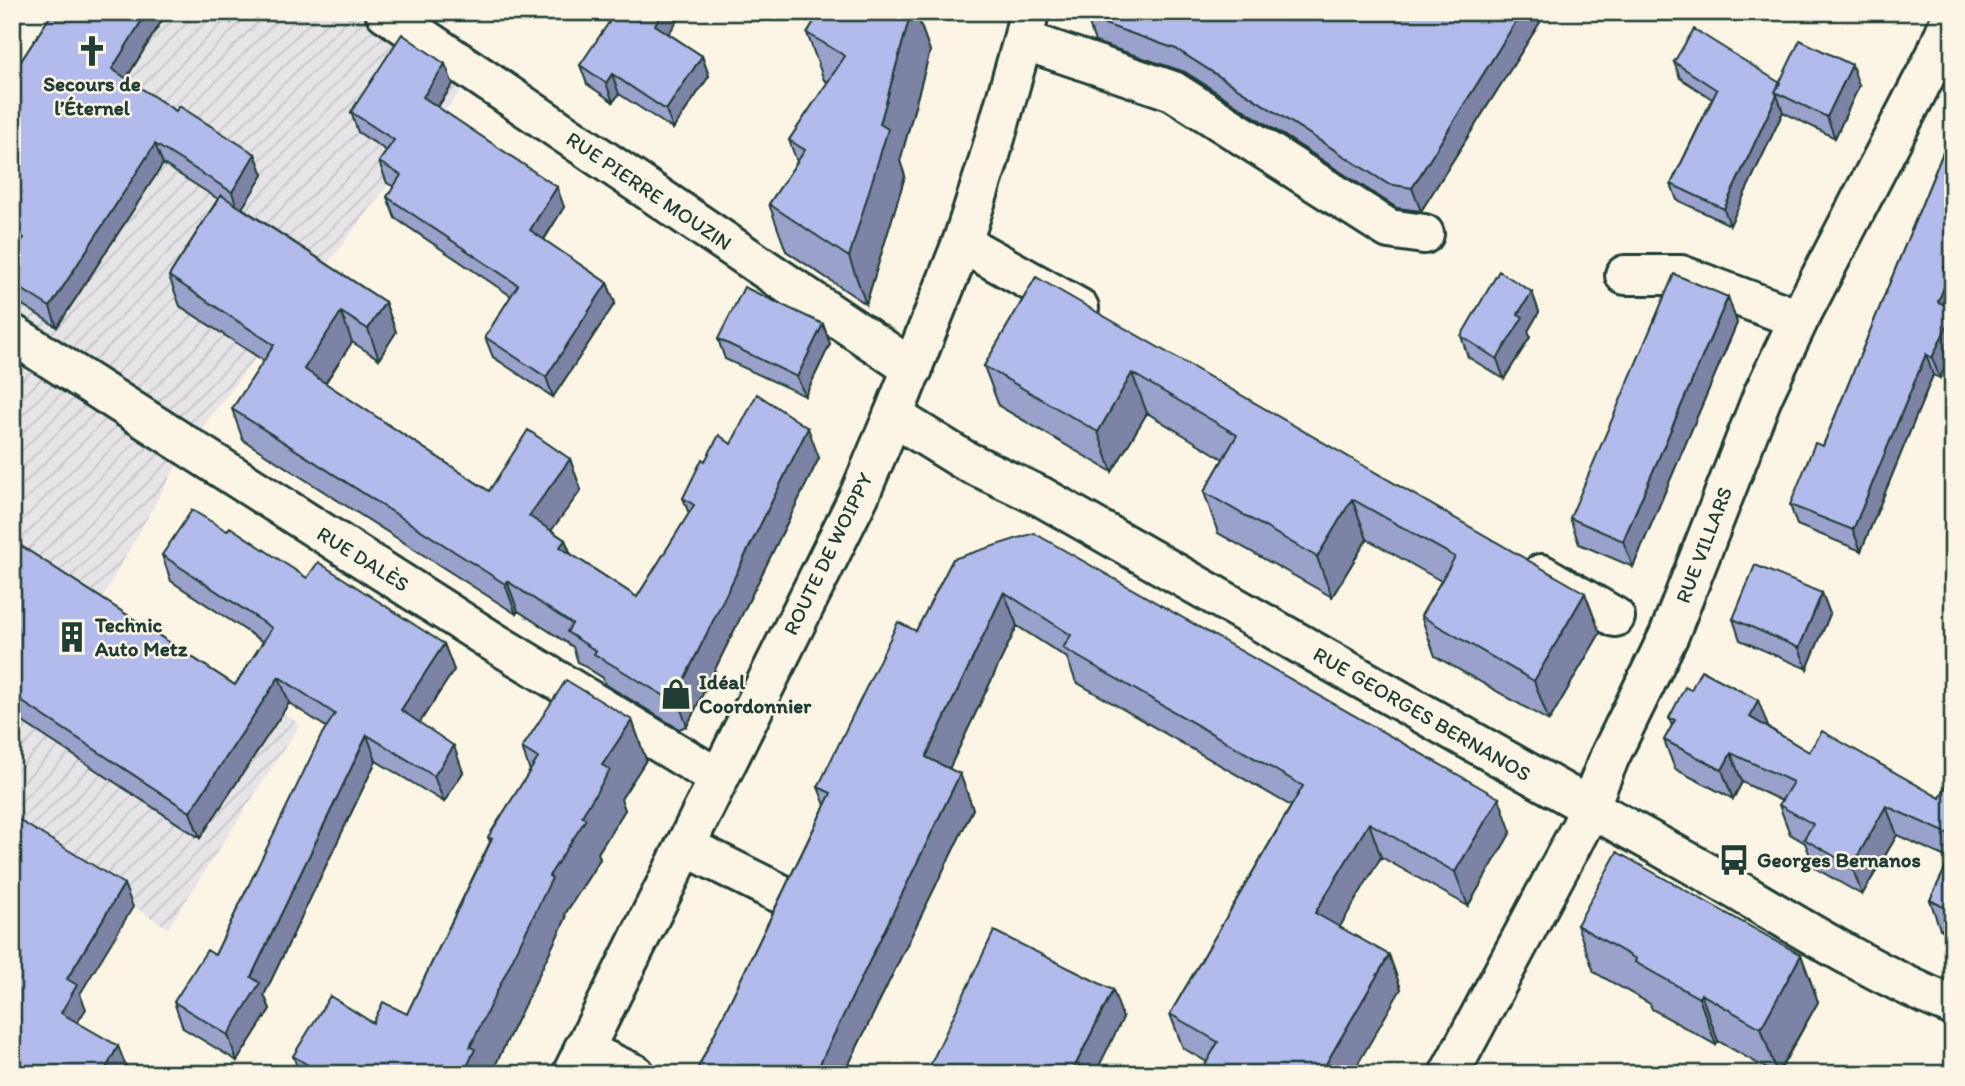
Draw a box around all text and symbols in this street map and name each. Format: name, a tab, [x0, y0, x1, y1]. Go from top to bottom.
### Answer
church icon: Secours de l’Éternel	[75, 34, 109, 68]
place label: Secours de l’Éternel	[43, 71, 141, 120]
street label: RUE PIERRE MOUZIN	[562, 126, 737, 255]
street label: ROUTE DE WOIPPY	[777, 469, 878, 639]
street label: RUE VILLARS	[1670, 483, 1737, 607]
street label: RUE DALÈS	[313, 520, 414, 597]
place label: Technic Auto Metz	[94, 612, 188, 661]
building icon: Technic Auto Metz	[55, 620, 89, 654]
street label: RUE GEORGES BERNANOS	[1309, 641, 1535, 786]
place label: Idéal Coordonnier	[699, 669, 812, 718]
shop icon: Idéal Coordonnier	[659, 677, 693, 711]
bus stop icon: Georges Bernanos	[1717, 843, 1751, 877]
place label: Georges Bernanos	[1757, 847, 1921, 873]

